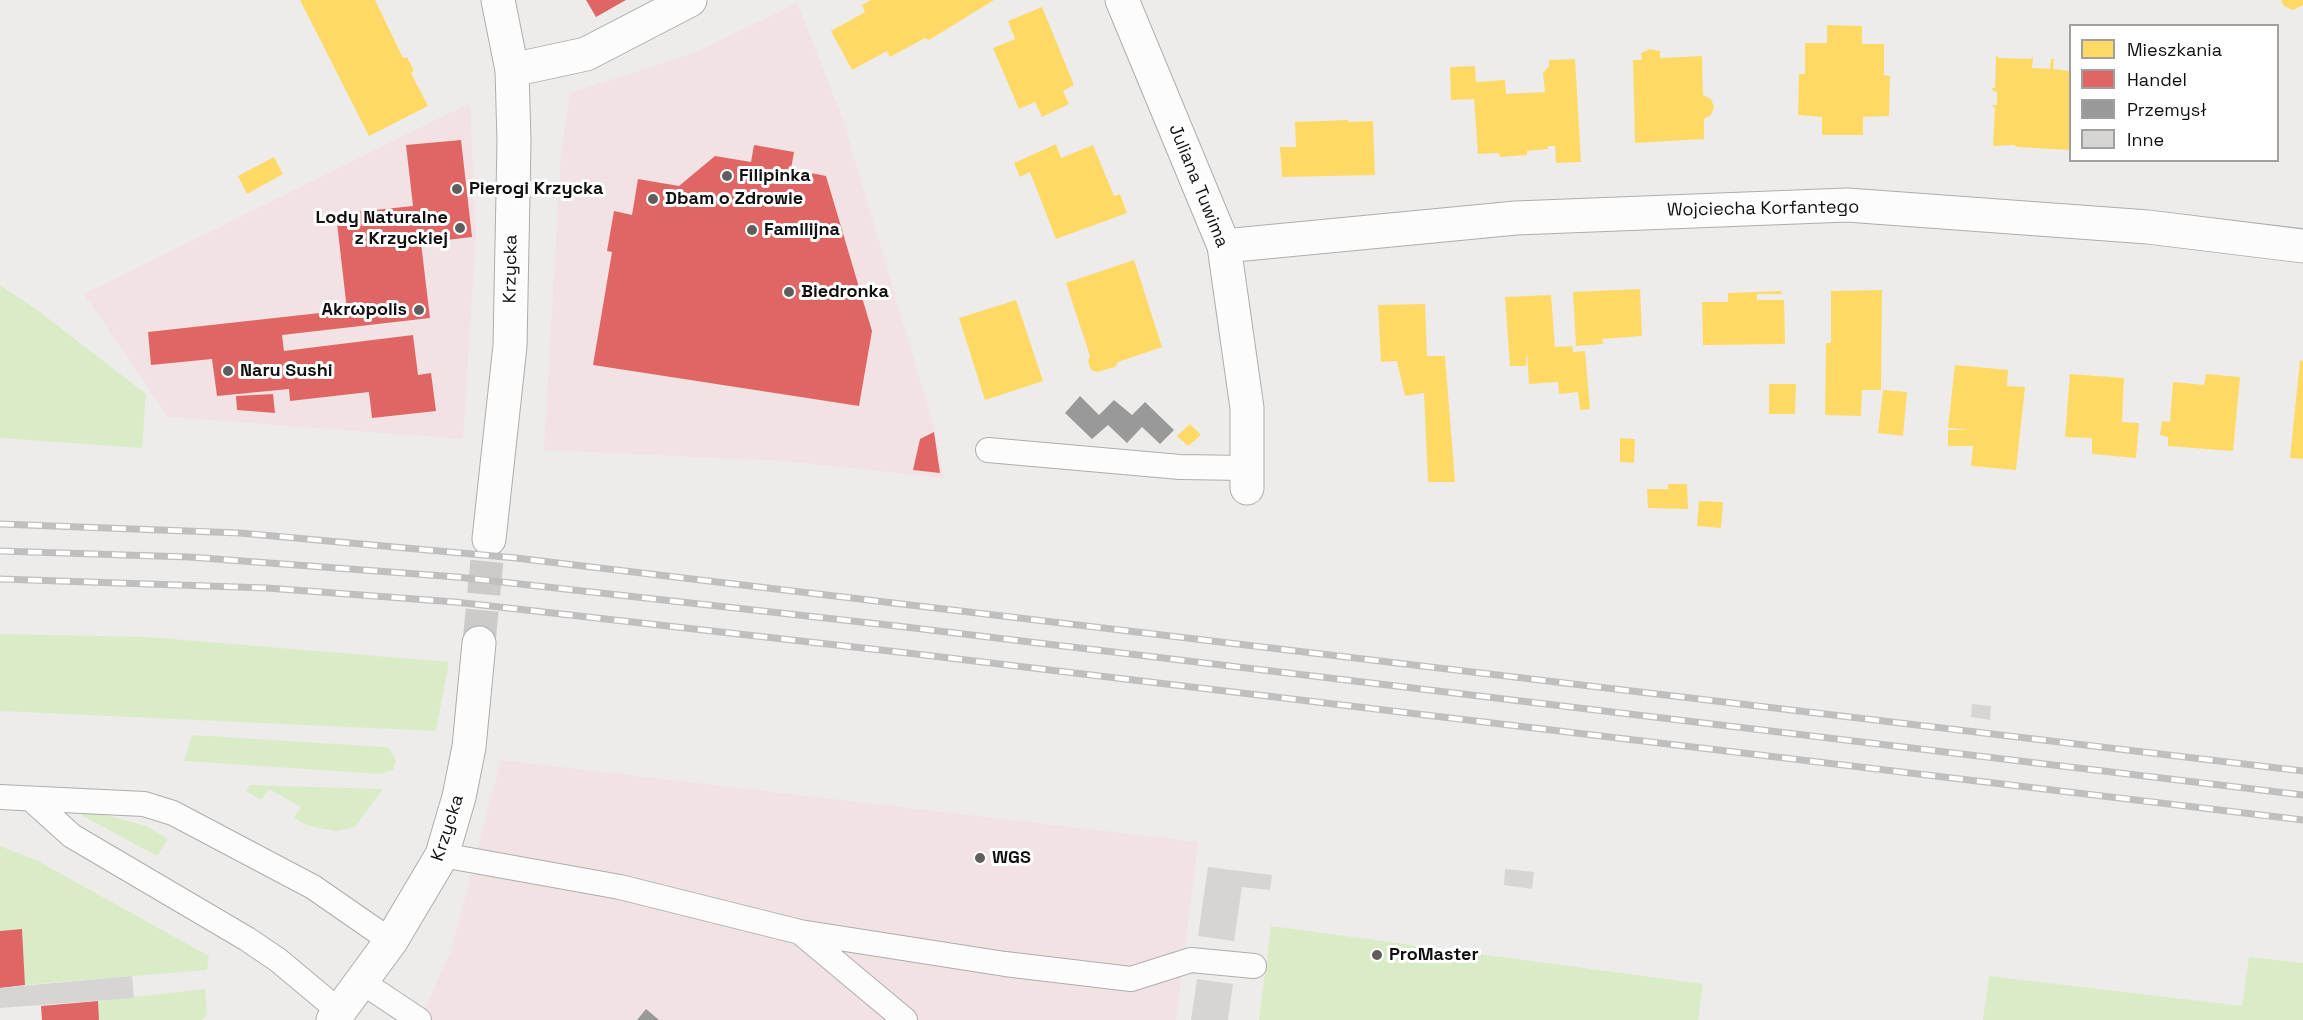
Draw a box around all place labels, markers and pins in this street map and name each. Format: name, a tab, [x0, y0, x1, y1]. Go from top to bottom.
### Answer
place label: Filipinka	[739, 165, 811, 187]
marker: Filipinka	[720, 169, 734, 183]
place label: Pierogi Krzycka	[469, 178, 603, 200]
marker: Pierogi Krzycka	[450, 182, 464, 196]
place label: Dbam o Zdrowie	[665, 188, 803, 210]
marker: Dbam o Zdrowie	[646, 192, 660, 206]
place label: Lody Naturalne z Krzyckiej	[315, 207, 448, 250]
place label: Familijna	[764, 219, 840, 241]
marker: Lody Naturalne z Krzyckiej	[453, 221, 467, 235]
marker: Familijna	[745, 223, 759, 237]
place label: Biedronka	[801, 281, 889, 303]
marker: Biedronka	[782, 285, 796, 299]
place label: Akrωpolis	[322, 299, 407, 321]
marker: Akrωpolis	[412, 303, 426, 317]
place label: Naru Sushi	[240, 360, 333, 382]
marker: Naru Sushi	[221, 364, 235, 378]
place label: WGS	[992, 847, 1031, 869]
marker: WGS	[973, 851, 987, 865]
place label: ProMaster	[1389, 944, 1479, 966]
marker: ProMaster	[1370, 948, 1384, 962]

